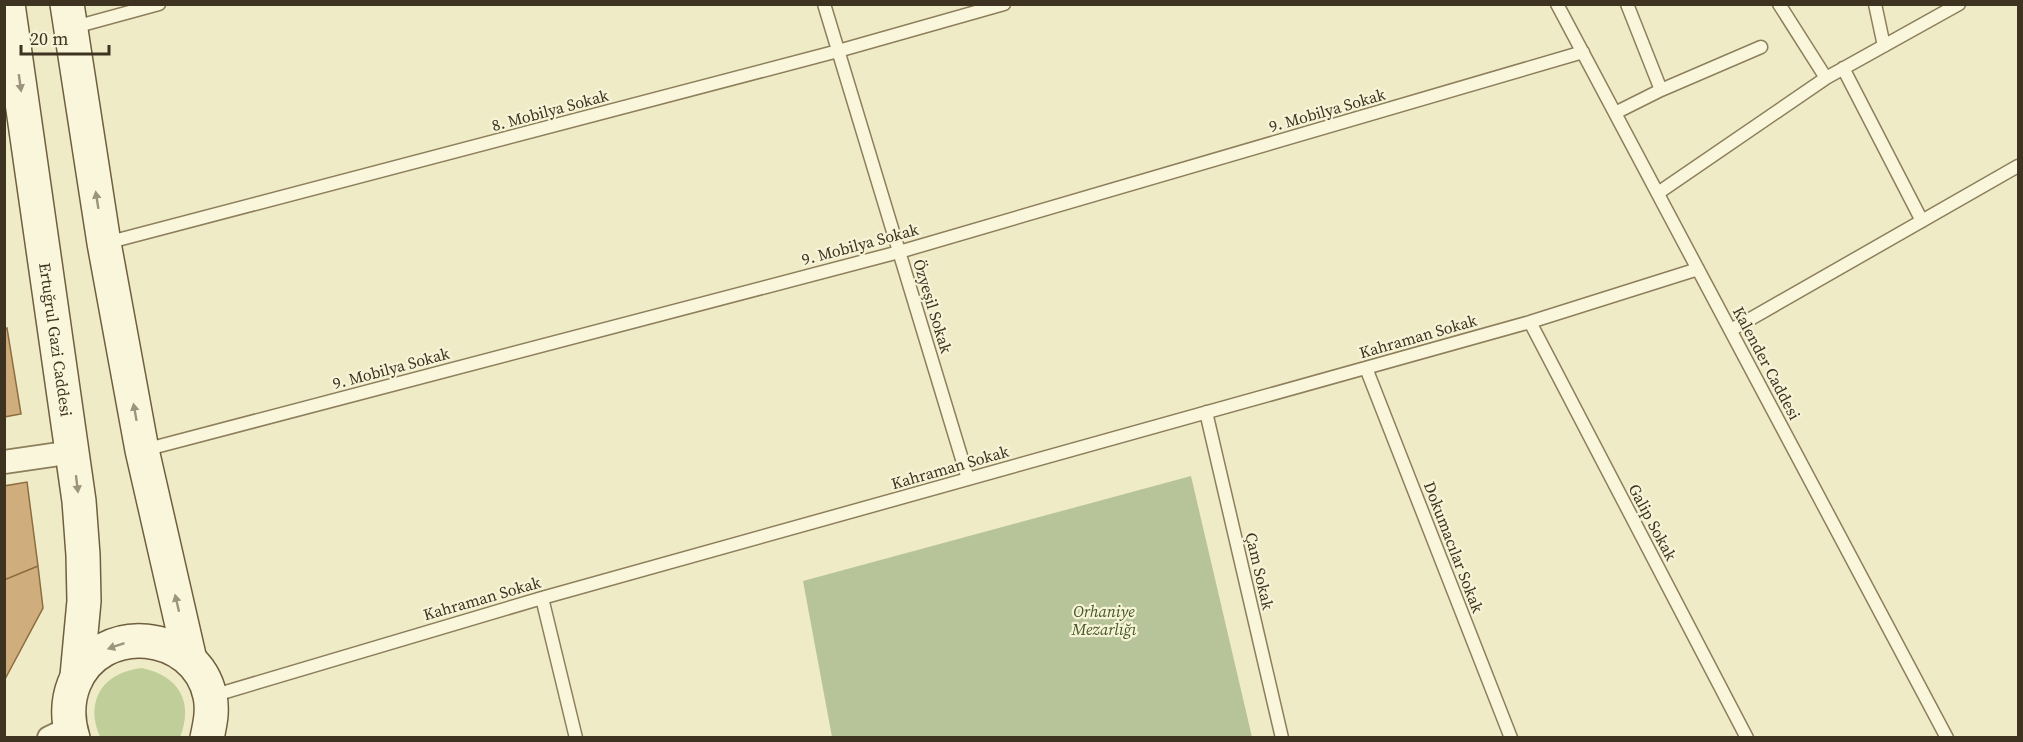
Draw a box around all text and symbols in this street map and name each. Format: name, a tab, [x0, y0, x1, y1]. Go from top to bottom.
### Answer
scale bar	[21, 18, 110, 56]
text: 20 m	[30, 26, 68, 51]
one-way arrow	[15, 74, 24, 93]
street label: 9. Mobilya Sokak	[1266, 83, 1388, 137]
street label: 8. Mobilya Sokak	[489, 84, 611, 136]
one-way arrow	[93, 190, 102, 209]
street label: 9. Mobilya Sokak	[799, 218, 921, 270]
street label: Özyeşil Sokak	[908, 256, 958, 356]
street label: Ertuğrul Gazi Caddesi	[34, 261, 78, 418]
street label: Kalender Caddesi	[1728, 303, 1806, 424]
street label: Kahraman Sokak	[1357, 309, 1480, 363]
street label: 9. Mobilya Sokak	[330, 342, 452, 394]
one-way arrow	[130, 403, 139, 422]
street label: Kahraman Sokak	[889, 440, 1012, 494]
one-way arrow	[73, 475, 82, 494]
street label: Dokumacılar Sokak	[1419, 478, 1489, 616]
street label: Galip Sokak	[1624, 480, 1683, 564]
street label: Çam Sokak	[1240, 530, 1280, 612]
street label: Kahraman Sokak	[421, 571, 544, 625]
one-way arrow	[171, 594, 181, 612]
park label: Orhaniye Mezarlığı	[1071, 600, 1136, 640]
one-way arrow	[107, 641, 125, 651]

